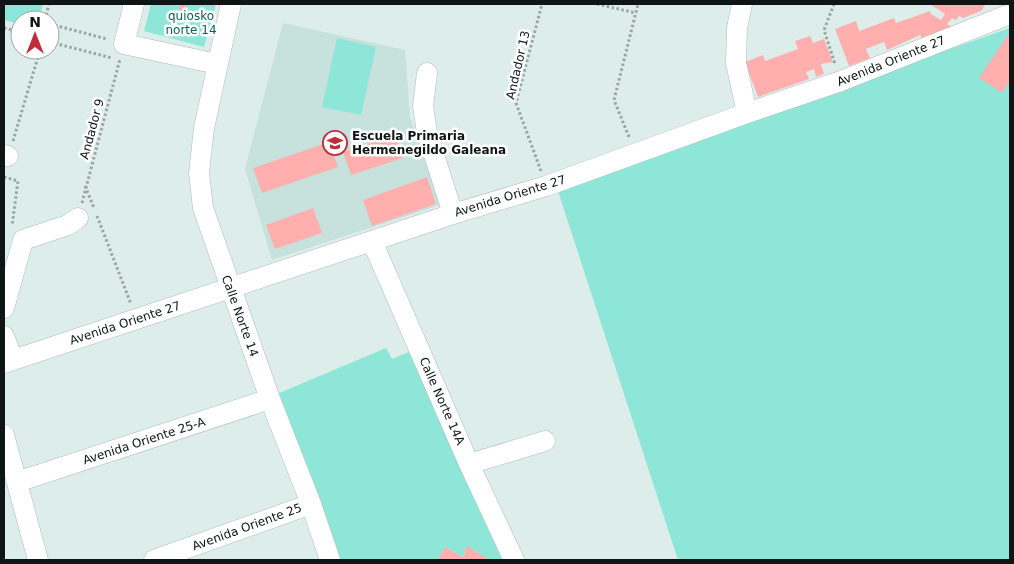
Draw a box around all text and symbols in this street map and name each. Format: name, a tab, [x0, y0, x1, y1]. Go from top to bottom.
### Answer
park label: quiosko norte 14	[165, 9, 217, 37]
north arrow	[10, 10, 60, 60]
text: N	[29, 14, 41, 30]
street label: Andador 13	[503, 29, 533, 101]
street label: Avenida Oriente 27	[835, 33, 947, 89]
street label: Andador 9	[77, 97, 107, 161]
place label: Escuela Primaria Hermenegildo Galeana	[352, 129, 506, 157]
school or university icon: Escuela Primaria Hermenegildo Galeana	[322, 130, 348, 156]
street label: Avenida Oriente 27	[453, 172, 567, 220]
street label: Calle Norte 14	[219, 273, 261, 359]
street label: Avenida Oriente 27	[68, 298, 182, 348]
street label: Calle Norte 14A	[416, 355, 468, 448]
street label: Avenida Oriente 25-A	[81, 414, 208, 467]
street label: Avenida Oriente 25	[190, 501, 304, 553]

